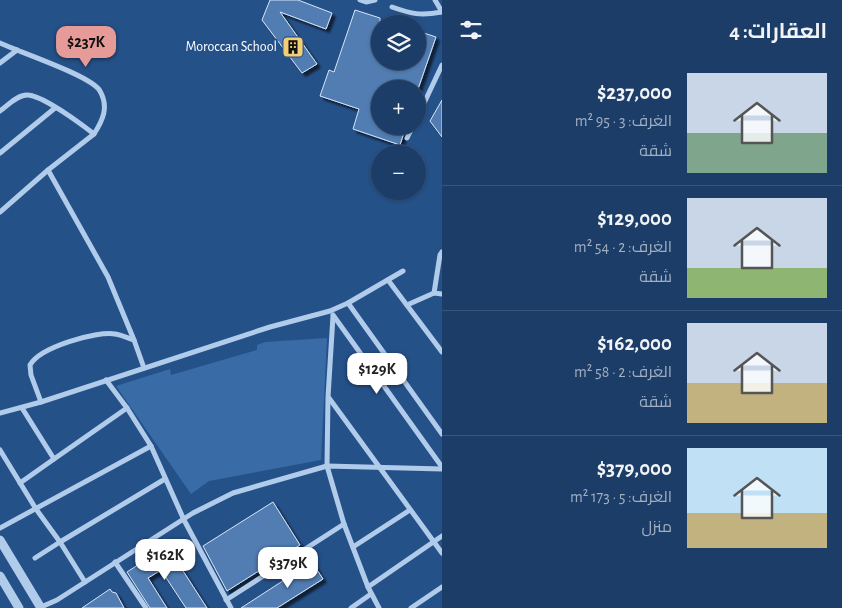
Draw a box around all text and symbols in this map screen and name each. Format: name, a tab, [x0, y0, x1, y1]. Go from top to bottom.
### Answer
map controls	[371, 15, 426, 200]
button: layers	[371, 15, 426, 70]
icon: filters	[457, 16, 485, 44]
text: العقارات: 4	[729, 21, 827, 42]
pin: $237K	[51, 26, 121, 68]
text: $237K	[67, 34, 105, 50]
building icon: Moroccan School	[281, 35, 305, 59]
place label: Moroccan School	[185, 40, 277, 54]
button: +	[371, 80, 426, 135]
text: $237,000	[597, 82, 672, 103]
icon: home	[727, 93, 787, 153]
text: الغرف: 3 · 95 m²	[575, 113, 672, 129]
text: شقة	[639, 143, 672, 159]
button: −	[371, 145, 426, 200]
text: $129,000	[597, 208, 672, 229]
icon: home	[727, 218, 787, 278]
text: الغرف: 2 · 54 m²	[574, 239, 672, 255]
text: شقة	[639, 269, 672, 285]
text: $162,000	[597, 333, 672, 354]
icon: home	[727, 343, 787, 403]
pin: $129K	[342, 352, 412, 395]
text: $129K	[358, 361, 396, 377]
text: الغرف: 2 · 58 m²	[574, 364, 672, 380]
text: شقة	[639, 394, 672, 410]
text: $379,000	[597, 458, 672, 479]
icon: home	[727, 468, 787, 528]
text: الغرف: 5 · 173 m²	[570, 489, 672, 505]
text: منزل	[642, 519, 672, 535]
pin: $162K	[130, 538, 200, 581]
pin: $379K	[253, 546, 323, 589]
text: $162K	[146, 547, 184, 563]
text: $379K	[269, 555, 307, 571]

